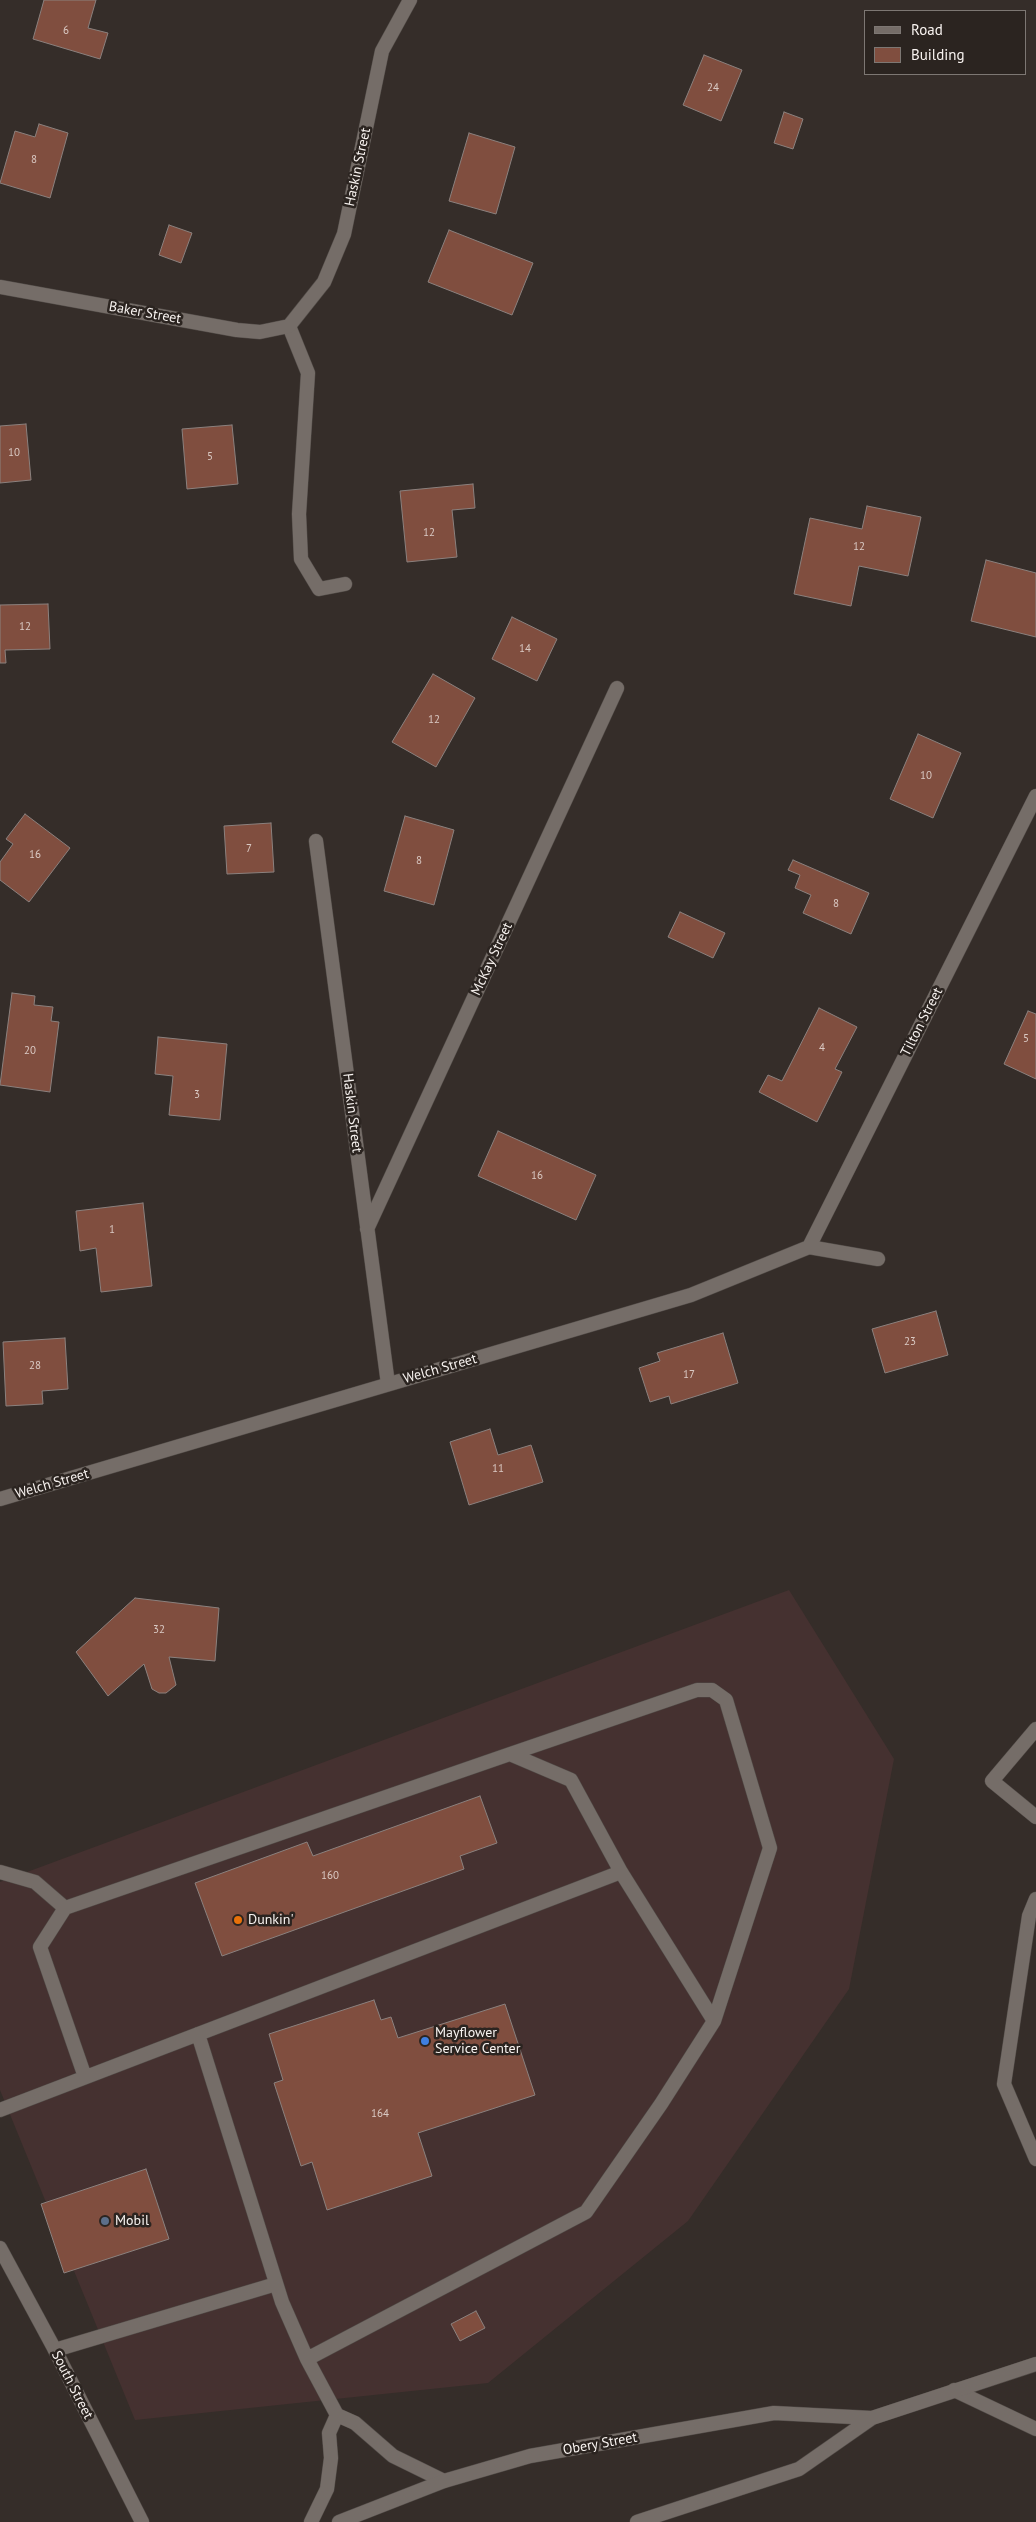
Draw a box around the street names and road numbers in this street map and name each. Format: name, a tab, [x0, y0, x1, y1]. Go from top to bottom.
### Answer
street label: Haskin Street	[341, 126, 375, 208]
street label: Baker Street	[108, 298, 182, 328]
street label: McKay Street	[468, 920, 516, 998]
street label: Tilton Street	[898, 985, 946, 1059]
street label: Haskin Street	[339, 1072, 365, 1154]
street label: Welch Street	[401, 1350, 479, 1388]
street label: Welch Street	[13, 1465, 91, 1503]
street label: South Street	[48, 2348, 96, 2422]
street label: Obery Street	[562, 2429, 638, 2459]

